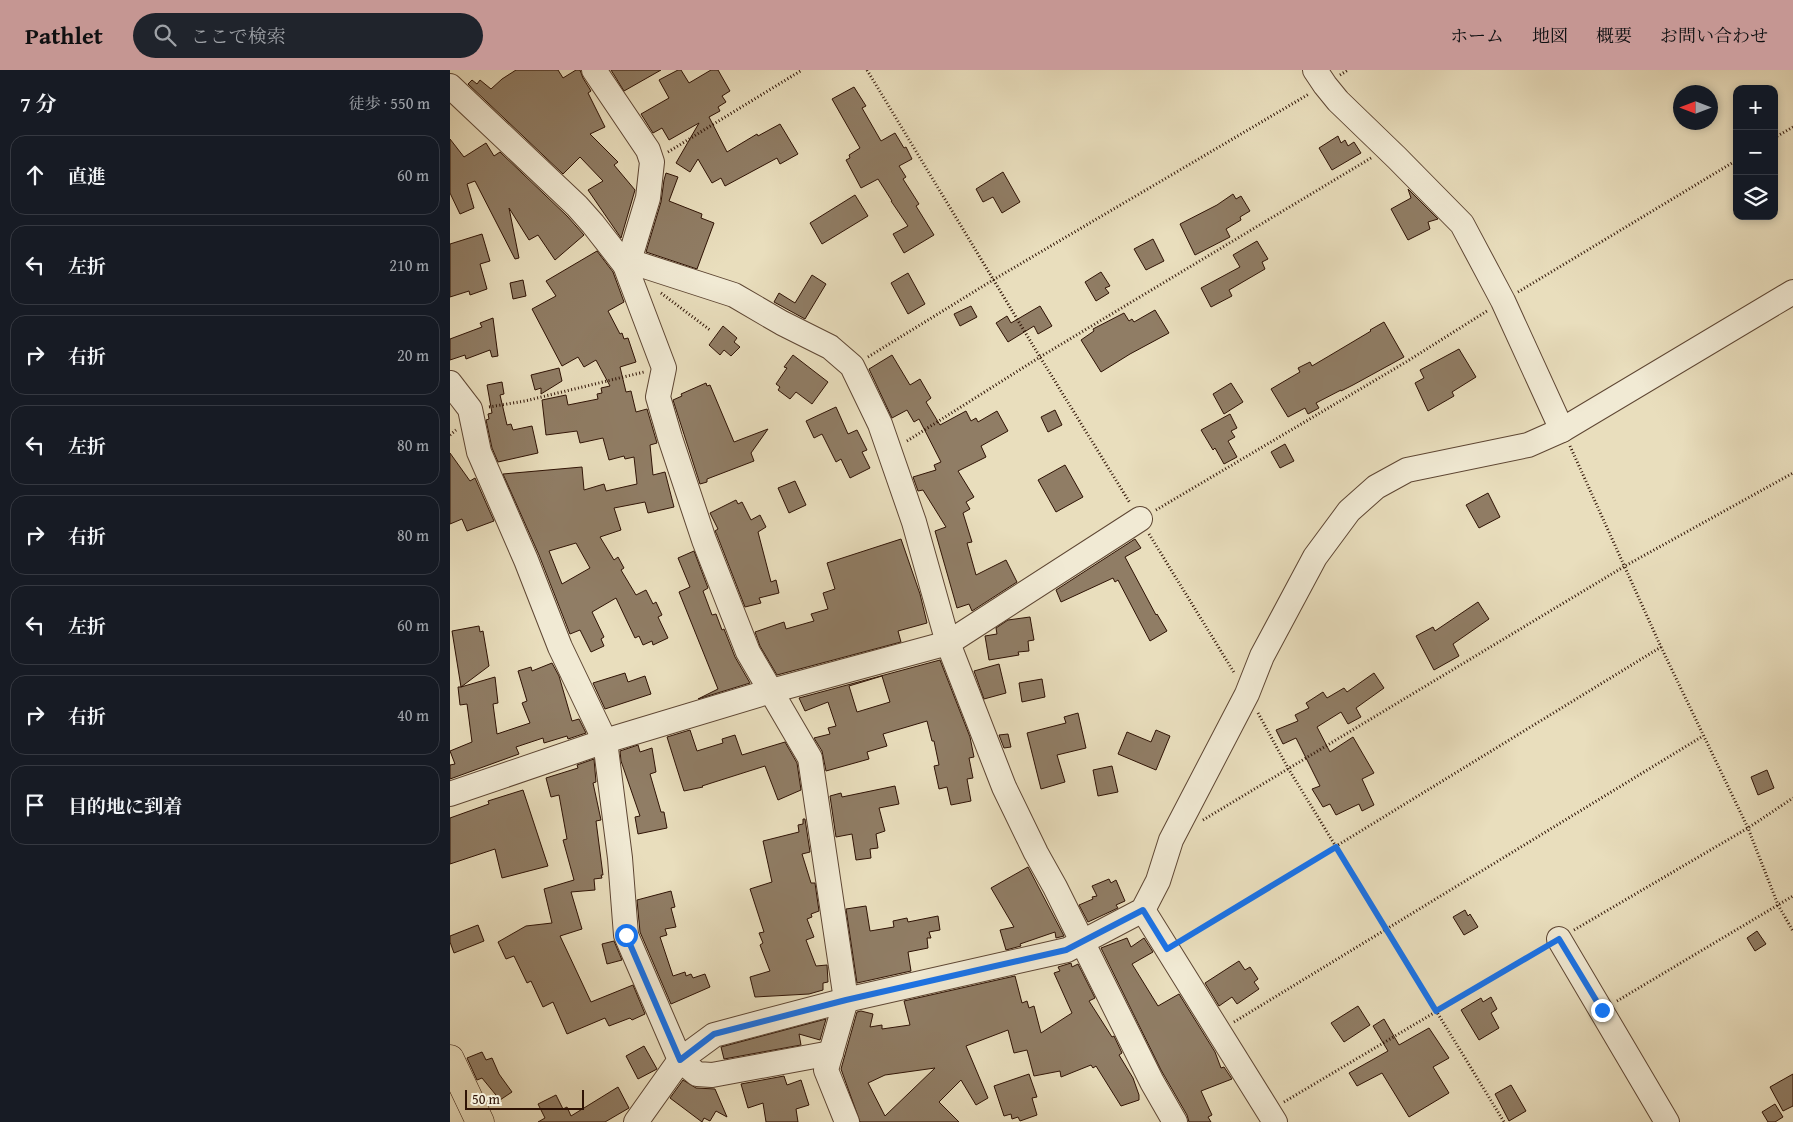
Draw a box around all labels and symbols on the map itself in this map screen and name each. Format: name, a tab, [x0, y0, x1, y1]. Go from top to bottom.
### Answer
north arrow	[1673, 85, 1718, 130]
route start	[615, 924, 638, 947]
route end	[1591, 999, 1614, 1022]
scale bar	[465, 1087, 584, 1110]

